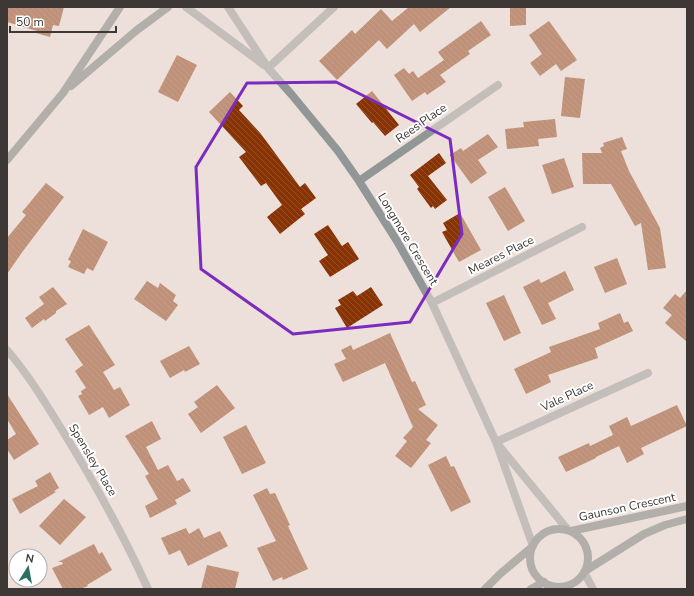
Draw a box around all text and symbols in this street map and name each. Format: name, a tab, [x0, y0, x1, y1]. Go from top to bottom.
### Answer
scale bar	[10, 8, 116, 34]
text: 50 m	[16, 14, 44, 30]
street label: Rees Place	[392, 100, 450, 146]
street label: Longmore Crescent	[374, 190, 442, 289]
street label: Meares Place	[465, 232, 537, 278]
street label: Vale Place	[537, 377, 596, 416]
street label: Spensley Place	[65, 421, 121, 499]
street label: Gaunson Crescent	[577, 489, 677, 525]
north arrow	[8, 548, 48, 588]
text: N	[24, 551, 35, 567]

